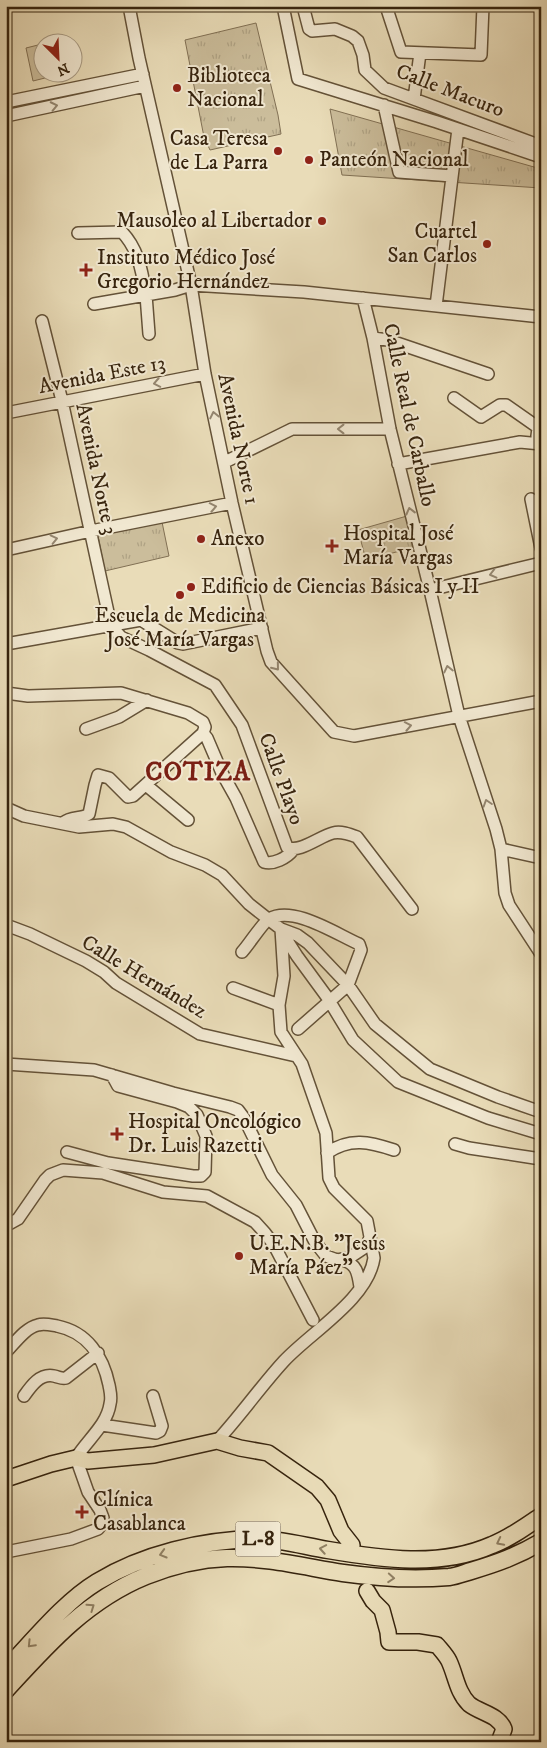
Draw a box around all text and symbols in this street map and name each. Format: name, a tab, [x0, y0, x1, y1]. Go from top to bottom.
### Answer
north arrow	[32, 32, 82, 82]
text: N	[54, 58, 72, 80]
street label: Calle Macuro	[392, 58, 508, 124]
place label: Biblioteca Nacional	[187, 63, 271, 113]
marker: Biblioteca Nacional	[171, 82, 183, 94]
one-way arrow	[49, 101, 58, 112]
place label: Casa Teresa de La Parra	[170, 126, 268, 176]
marker: Casa Teresa de La Parra	[272, 145, 284, 157]
place label: Panteón Nacional	[319, 147, 469, 173]
marker: Panteón Nacional	[303, 154, 315, 166]
place label: Mausoleo al Libertador	[116, 208, 312, 234]
marker: Mausoleo al Libertador	[316, 215, 328, 227]
place label: Cuartel San Carlos	[388, 219, 478, 269]
marker: Cuartel San Carlos	[481, 238, 493, 250]
place label: Instituto Médico José Gregorio Hernández	[97, 245, 275, 295]
marker: Instituto Médico José Gregorio Hernández	[79, 263, 93, 277]
street label: Calle Real de Carballo	[377, 321, 441, 509]
street label: Avenida Este 13	[36, 350, 168, 400]
street label: Avenida Norte 1	[211, 371, 265, 507]
one-way arrow	[153, 378, 162, 388]
street label: Avenida Norte 3	[69, 401, 123, 537]
one-way arrow	[209, 410, 220, 419]
one-way arrow	[337, 424, 344, 434]
one-way arrow	[209, 502, 217, 512]
one-way arrow	[405, 506, 416, 515]
place label: Hospital José María Vargas	[343, 521, 454, 571]
place label: Anexo	[211, 526, 264, 552]
marker: Anexo	[195, 533, 207, 545]
one-way arrow	[49, 534, 58, 545]
marker: Hospital José María Vargas	[325, 539, 339, 553]
one-way arrow	[489, 568, 498, 579]
place label: Edificio de Ciencias Básicas I y II	[201, 574, 479, 600]
marker: Edificio de Ciencias Básicas I y II	[185, 581, 197, 593]
marker: Escuela de Medicina José María Vargas	[174, 589, 186, 601]
place label: Escuela de Medicina José María Vargas	[94, 603, 266, 653]
one-way arrow	[270, 662, 279, 671]
one-way arrow	[443, 664, 454, 673]
one-way arrow	[404, 721, 412, 731]
street label: Calle Playo	[252, 729, 310, 829]
district label: COTIZA	[145, 756, 251, 789]
one-way arrow	[483, 799, 493, 807]
street label: Calle Hernández	[77, 929, 211, 1025]
place label: Hospital Oncológico Dr. Luis Razetti	[128, 1109, 301, 1159]
marker: Hospital Oncológico Dr. Luis Razetti	[110, 1127, 124, 1141]
place label: U.E.N.B. "Jesús María Páez"	[249, 1231, 385, 1281]
marker: U.E.N.B. "Jesús María Páez"	[233, 1250, 245, 1262]
place label: Clínica Casablanca	[93, 1487, 186, 1537]
marker: Clínica Casablanca	[75, 1505, 89, 1519]
road number: L-8	[236, 1522, 280, 1556]
one-way arrow	[496, 1536, 505, 1546]
one-way arrow	[319, 1544, 327, 1555]
one-way arrow	[159, 1549, 167, 1559]
one-way arrow	[388, 1573, 396, 1584]
one-way arrow	[85, 1604, 95, 1613]
one-way arrow	[27, 1638, 36, 1647]

